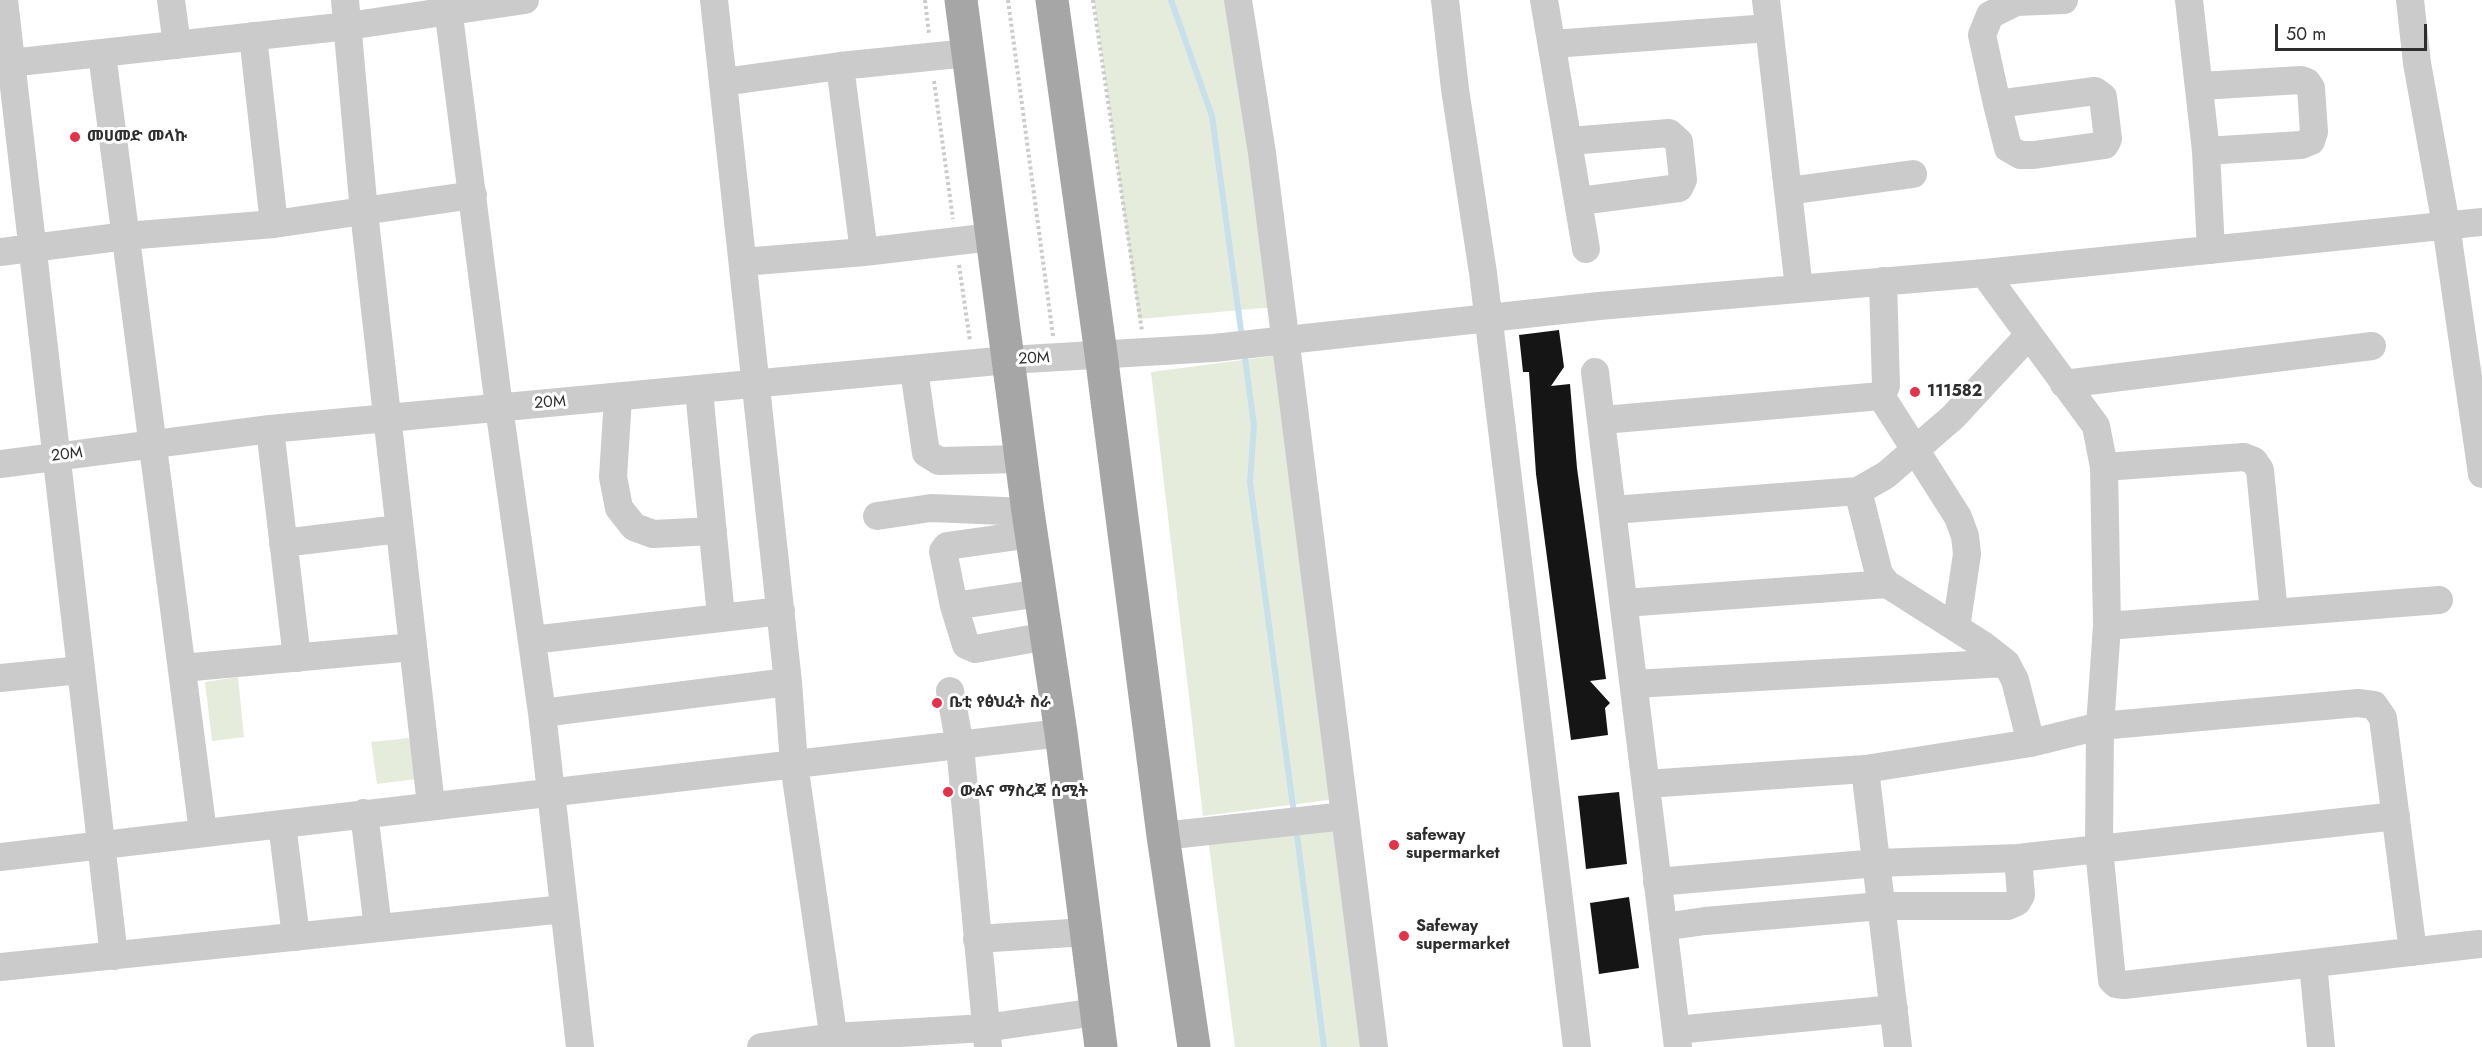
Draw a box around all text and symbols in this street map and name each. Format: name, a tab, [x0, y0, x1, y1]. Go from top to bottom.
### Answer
scale bar	[2278, 12, 2430, 50]
text: 50 m	[2286, 21, 2326, 47]
place label: መሀመድ መላኩ	[87, 127, 187, 147]
marker: መሀመድ መላኩ	[68, 130, 82, 144]
street label: 20M	[1018, 349, 1050, 369]
place label: 111582	[1927, 382, 1982, 402]
marker: 111582	[1908, 385, 1922, 399]
street label: 20M	[534, 392, 566, 414]
street label: 20M	[50, 444, 84, 466]
place label: ቤቲ የፅህፈት ስራ	[949, 693, 1051, 713]
marker: ቤቲ የፅህፈት ስራ	[930, 696, 944, 710]
place label: ውልና ማስረጃ ሰሚት	[960, 782, 1088, 802]
marker: ውልና ማስረጃ ሰሚት	[941, 785, 955, 799]
place label: safeway supermarket	[1406, 826, 1500, 864]
marker: safeway supermarket	[1387, 838, 1401, 852]
place label: Safeway supermarket	[1416, 917, 1510, 955]
marker: Safeway supermarket	[1397, 929, 1411, 943]

